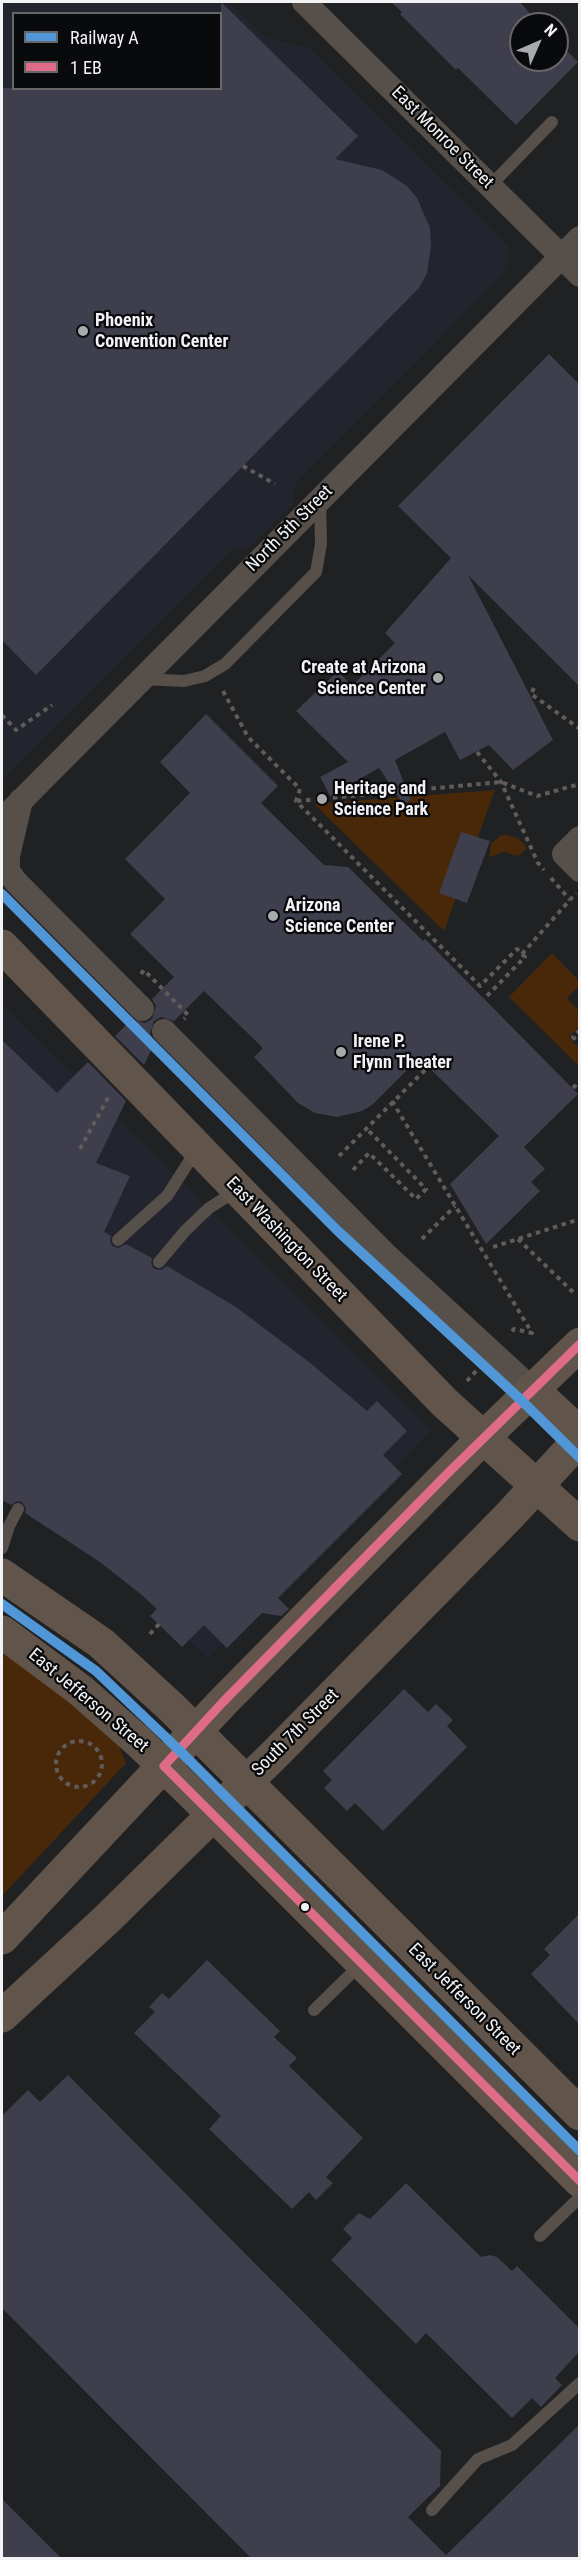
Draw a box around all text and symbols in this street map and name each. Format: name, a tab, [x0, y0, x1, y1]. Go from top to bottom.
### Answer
legend	[12, 12, 222, 90]
north arrow	[509, 12, 569, 72]
text: N	[540, 20, 561, 41]
text: Railway A	[70, 27, 139, 48]
text: 1 EB	[70, 57, 102, 78]
street label: East Monroe Street	[386, 82, 498, 194]
place label: Phoenix Convention Center	[95, 310, 228, 352]
marker: Phoenix Convention Center	[76, 324, 90, 338]
street label: North 5th Street	[242, 481, 338, 577]
place label: Create at Arizona Science Center	[301, 657, 426, 700]
marker: Create at Arizona Science Center	[431, 671, 445, 685]
place label: Heritage and Science Park	[334, 778, 428, 820]
marker: Heritage and Science Park	[315, 792, 329, 806]
place label: Arizona Science Center	[285, 895, 394, 938]
marker: Arizona Science Center	[266, 909, 280, 923]
place label: Irene P. Flynn Theater	[353, 1031, 452, 1074]
marker: Irene P. Flynn Theater	[334, 1045, 348, 1059]
street label: East Washington Street	[221, 1173, 351, 1307]
street label: East Jefferson Street	[24, 1645, 152, 1757]
street label: South 7th Street	[248, 1685, 344, 1781]
unlabelled marker	[299, 1901, 311, 1913]
street label: East Jefferson Street	[403, 1939, 525, 2061]

